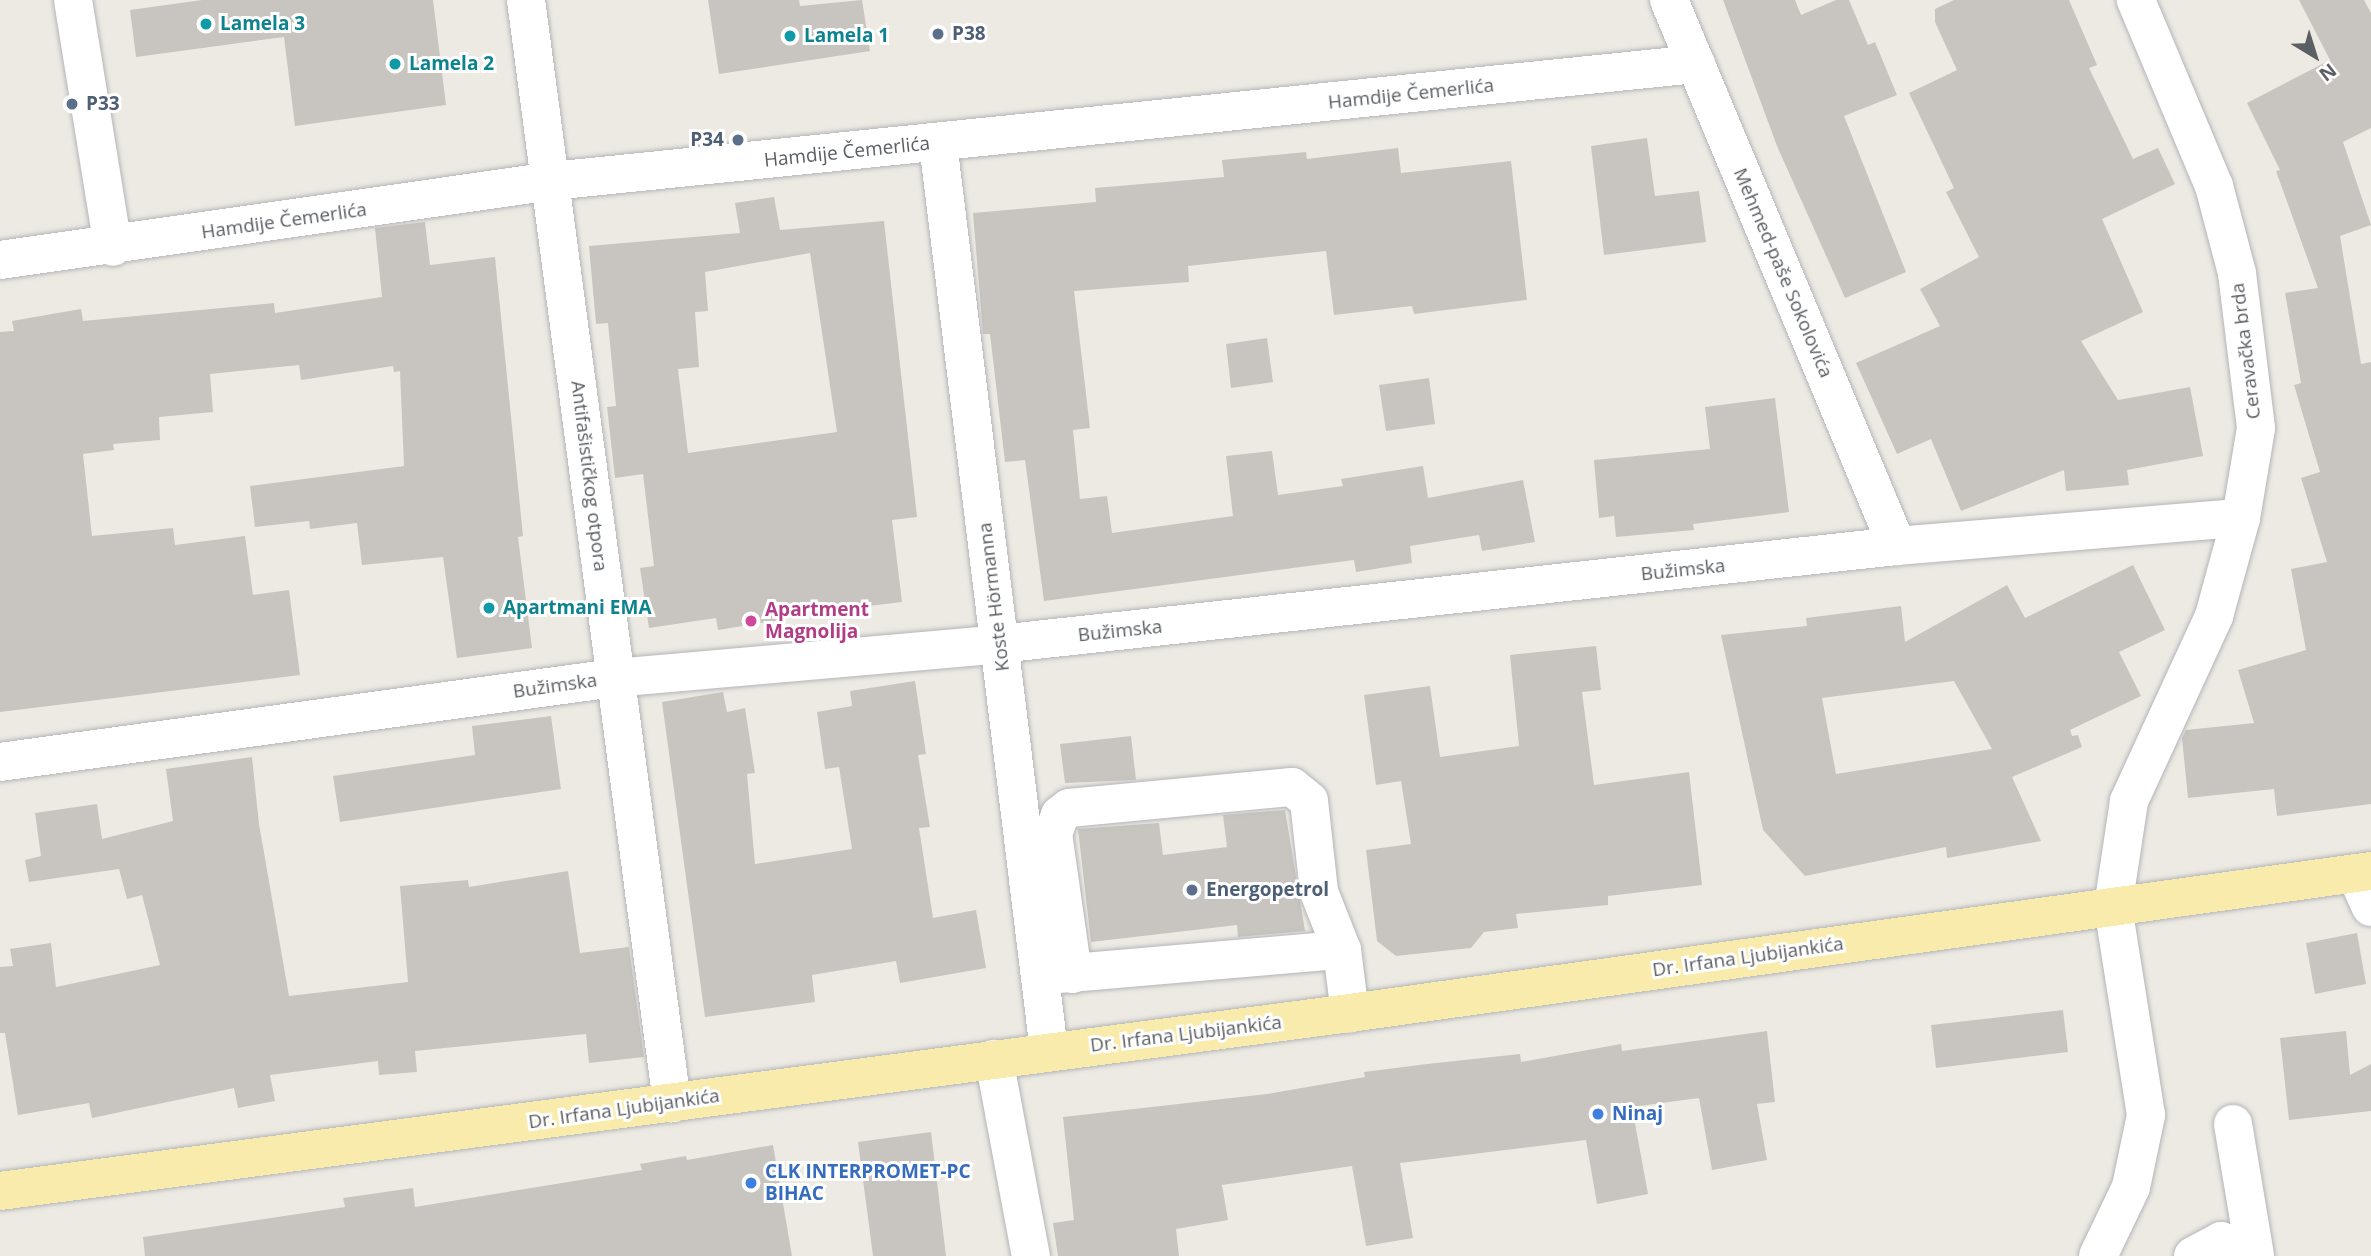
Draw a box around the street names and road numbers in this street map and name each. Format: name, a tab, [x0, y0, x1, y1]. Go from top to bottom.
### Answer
street label: Hamdije Čemerlića	[1327, 74, 1495, 114]
street label: Hamdije Čemerlića	[763, 132, 931, 172]
street label: Mehmed-paše Sokolovića	[1728, 165, 1838, 381]
street label: Hamdije Čemerlića	[200, 198, 368, 244]
street label: Ceravačka brda	[2226, 282, 2266, 420]
street label: Antifašističkog otpora	[566, 379, 612, 573]
street label: Koste Hörmanna	[974, 521, 1014, 673]
street label: Bužimska	[1640, 554, 1726, 586]
street label: Bužimska	[1077, 615, 1163, 647]
street label: Bužimska	[511, 669, 599, 703]
street label: Dr. Irfana Ljubijankića	[1651, 932, 1845, 982]
street label: Dr. Irfana Ljubijankića	[1089, 1011, 1283, 1057]
street label: Dr. Irfana Ljubijankića	[527, 1084, 721, 1134]

